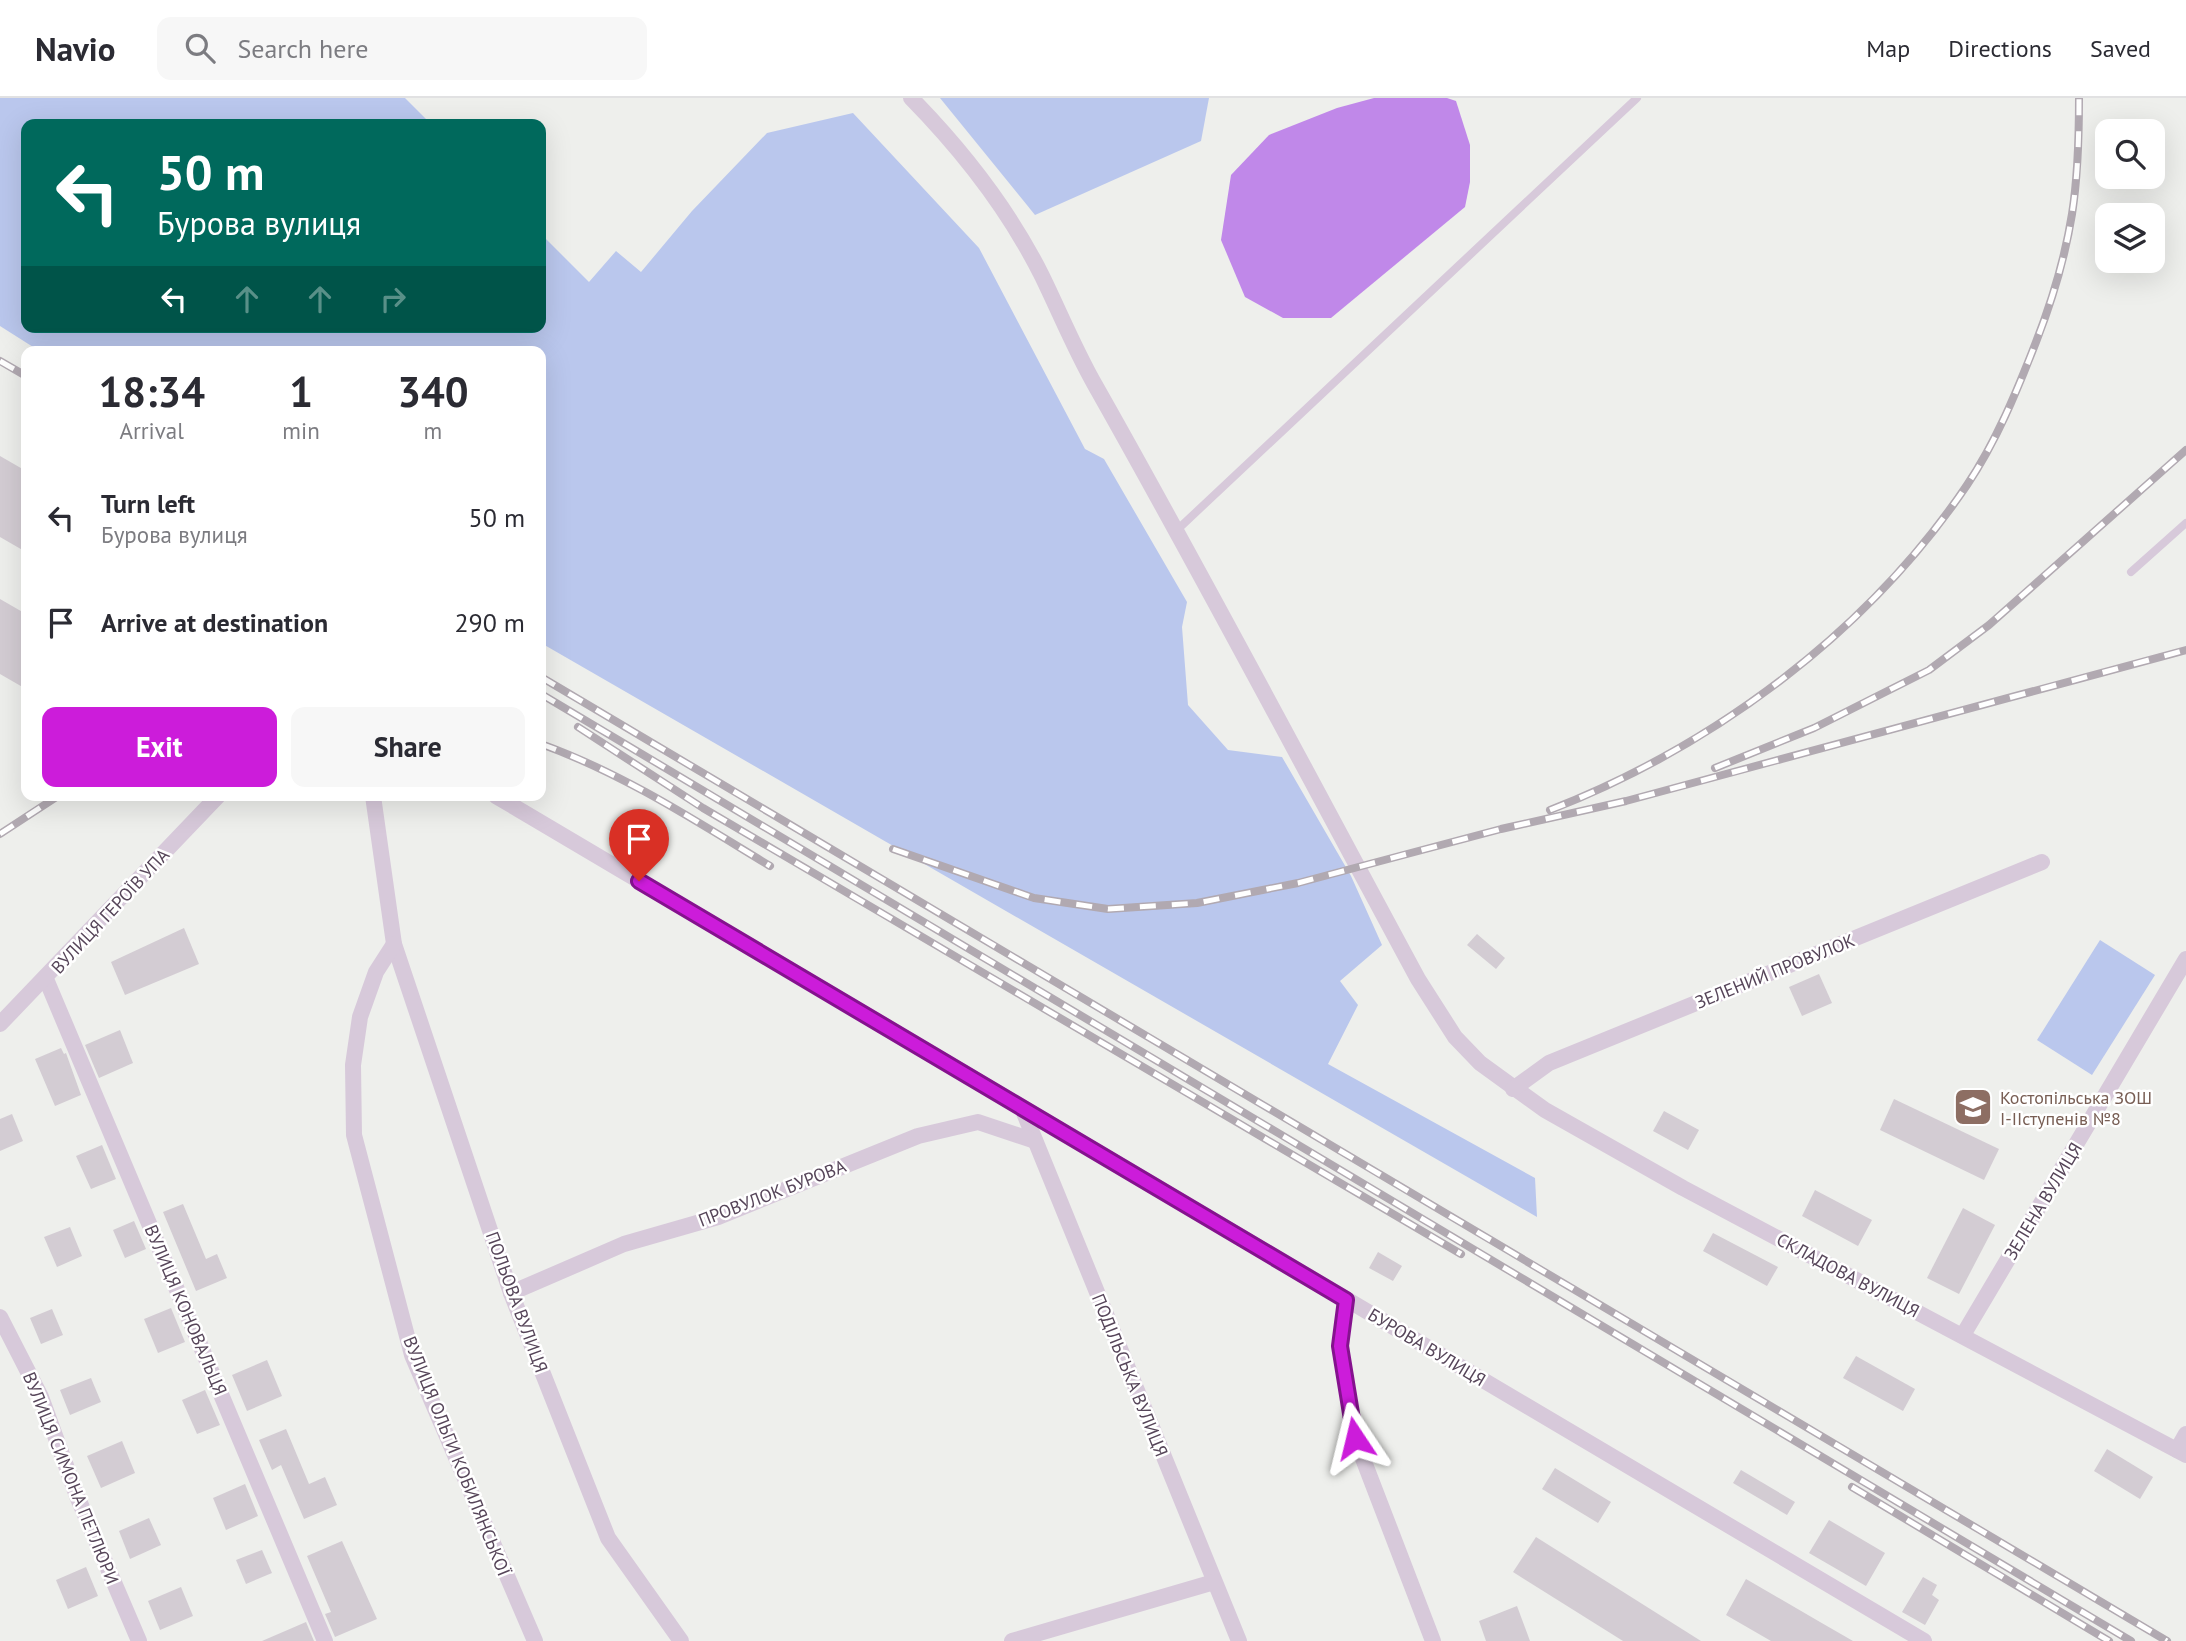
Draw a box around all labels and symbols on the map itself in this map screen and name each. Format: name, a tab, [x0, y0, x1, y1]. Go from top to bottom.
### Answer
pin	[609, 809, 669, 881]
street label: ВУЛИЦЯ ГЕРОЇВ УПА	[46, 843, 174, 978]
street label: ЗЕЛЕНИЙ ПРОВУЛОК	[1692, 928, 1858, 1014]
school or university icon: Костопільська ЗОШ І-ІІступенів №8	[1952, 1086, 1994, 1128]
place label: Костопільська ЗОШ І-ІІступенів №8	[2000, 1086, 2152, 1130]
street label: ЗЕЛЕНА ВУЛИЦЯ	[1999, 1138, 2087, 1264]
street label: ПРОВУЛОК БУРОВА	[695, 1154, 849, 1232]
street label: ВУЛИЦЯ КОНОВАЛЬЦЯ	[140, 1221, 232, 1399]
street label: ПОЛЬОВА ВУЛИЦЯ	[481, 1228, 553, 1376]
street label: СКЛАДОВА ВУЛИЦЯ	[1773, 1228, 1923, 1322]
street label: ПОДІЛЬСЬКА ВУЛИЦЯ	[1087, 1290, 1173, 1460]
street label: БУРОВА ВУЛИЦЯ	[1364, 1303, 1490, 1391]
street label: ВУЛИЦЯ ОЛЬГИ КОБИЛЯНСЬКОЇ	[398, 1333, 516, 1579]
street label: ВУЛИЦЯ СИМОНА ПЕТЛЮРИ	[18, 1368, 124, 1588]
position arrow	[1318, 1401, 1392, 1475]

